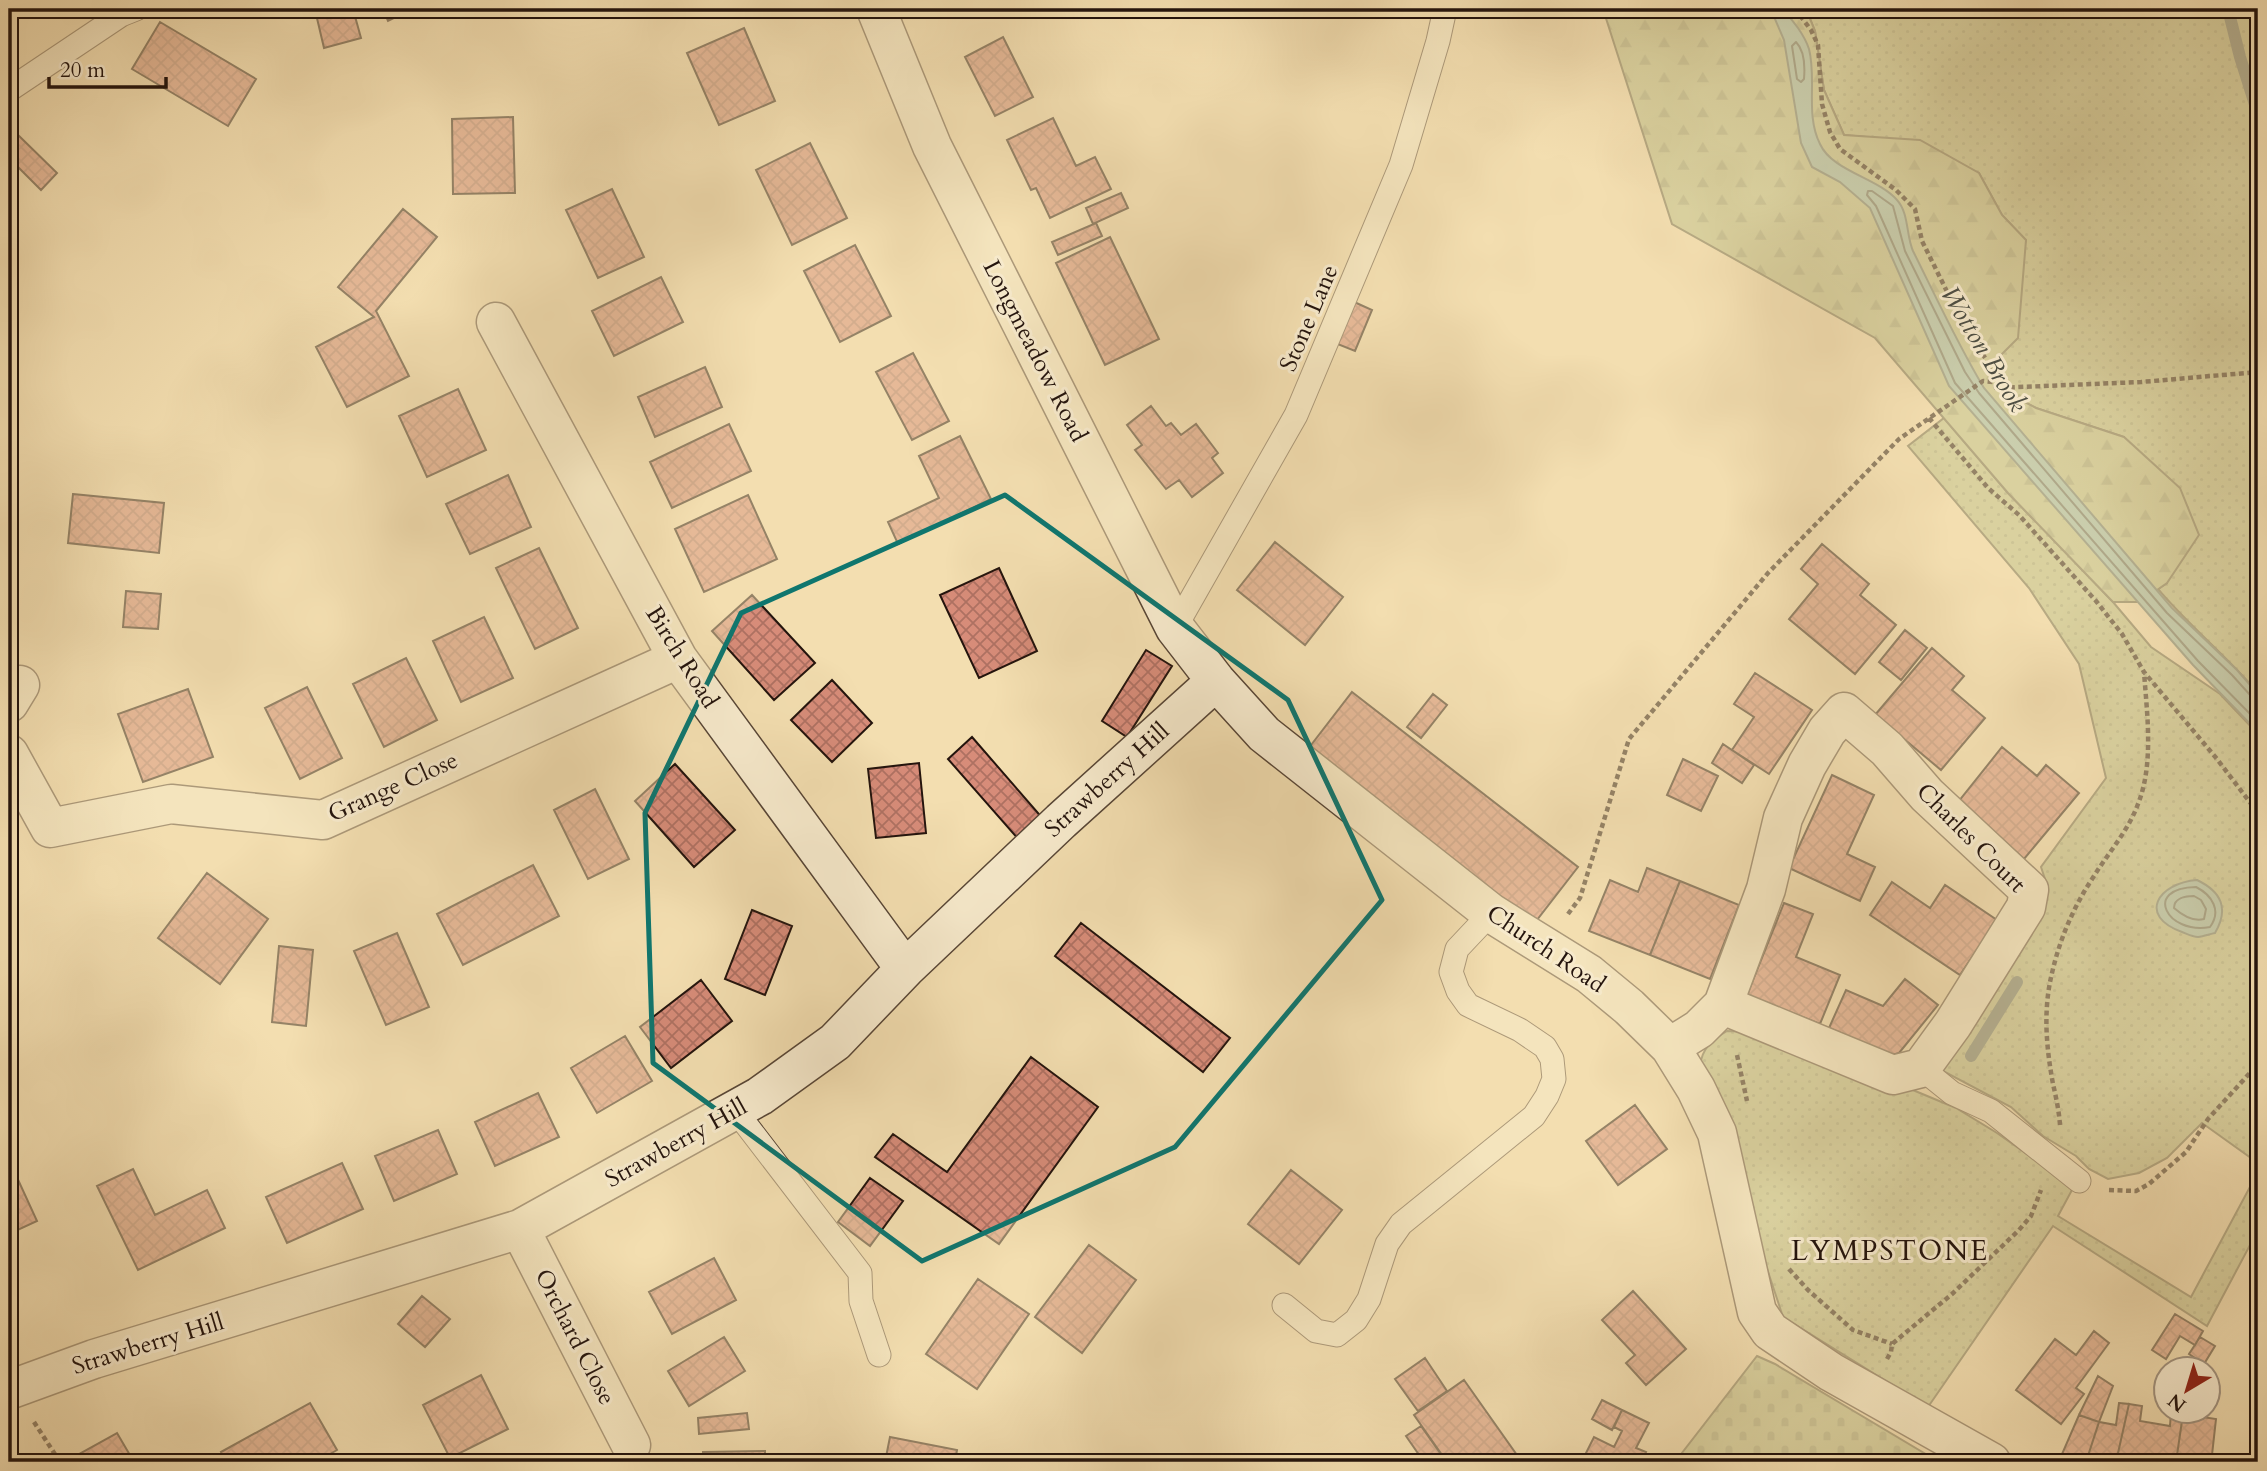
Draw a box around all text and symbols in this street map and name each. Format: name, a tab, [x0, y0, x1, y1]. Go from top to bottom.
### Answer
scale bar	[49, 46, 166, 90]
text: 20 m	[60, 56, 105, 85]
street label: Longmeadow Road	[975, 254, 1095, 448]
street label: Stone Lane	[1272, 260, 1346, 376]
water label: Wotton Brook	[1933, 279, 2036, 419]
street label: Birch Road	[638, 599, 727, 715]
street label: Strawberry Hill	[1037, 715, 1177, 845]
street label: Grange Close	[323, 744, 463, 830]
street label: Charles Court	[1909, 776, 2034, 901]
street label: Church Road	[1480, 897, 1612, 1001]
street label: Strawberry Hill	[599, 1090, 753, 1196]
district label: LYMPSTONE	[1791, 1232, 1989, 1270]
street label: Orchard Close	[527, 1263, 623, 1411]
street label: Strawberry Hill	[68, 1305, 228, 1383]
north arrow	[2152, 1356, 2222, 1426]
text: N	[2162, 1387, 2192, 1418]

